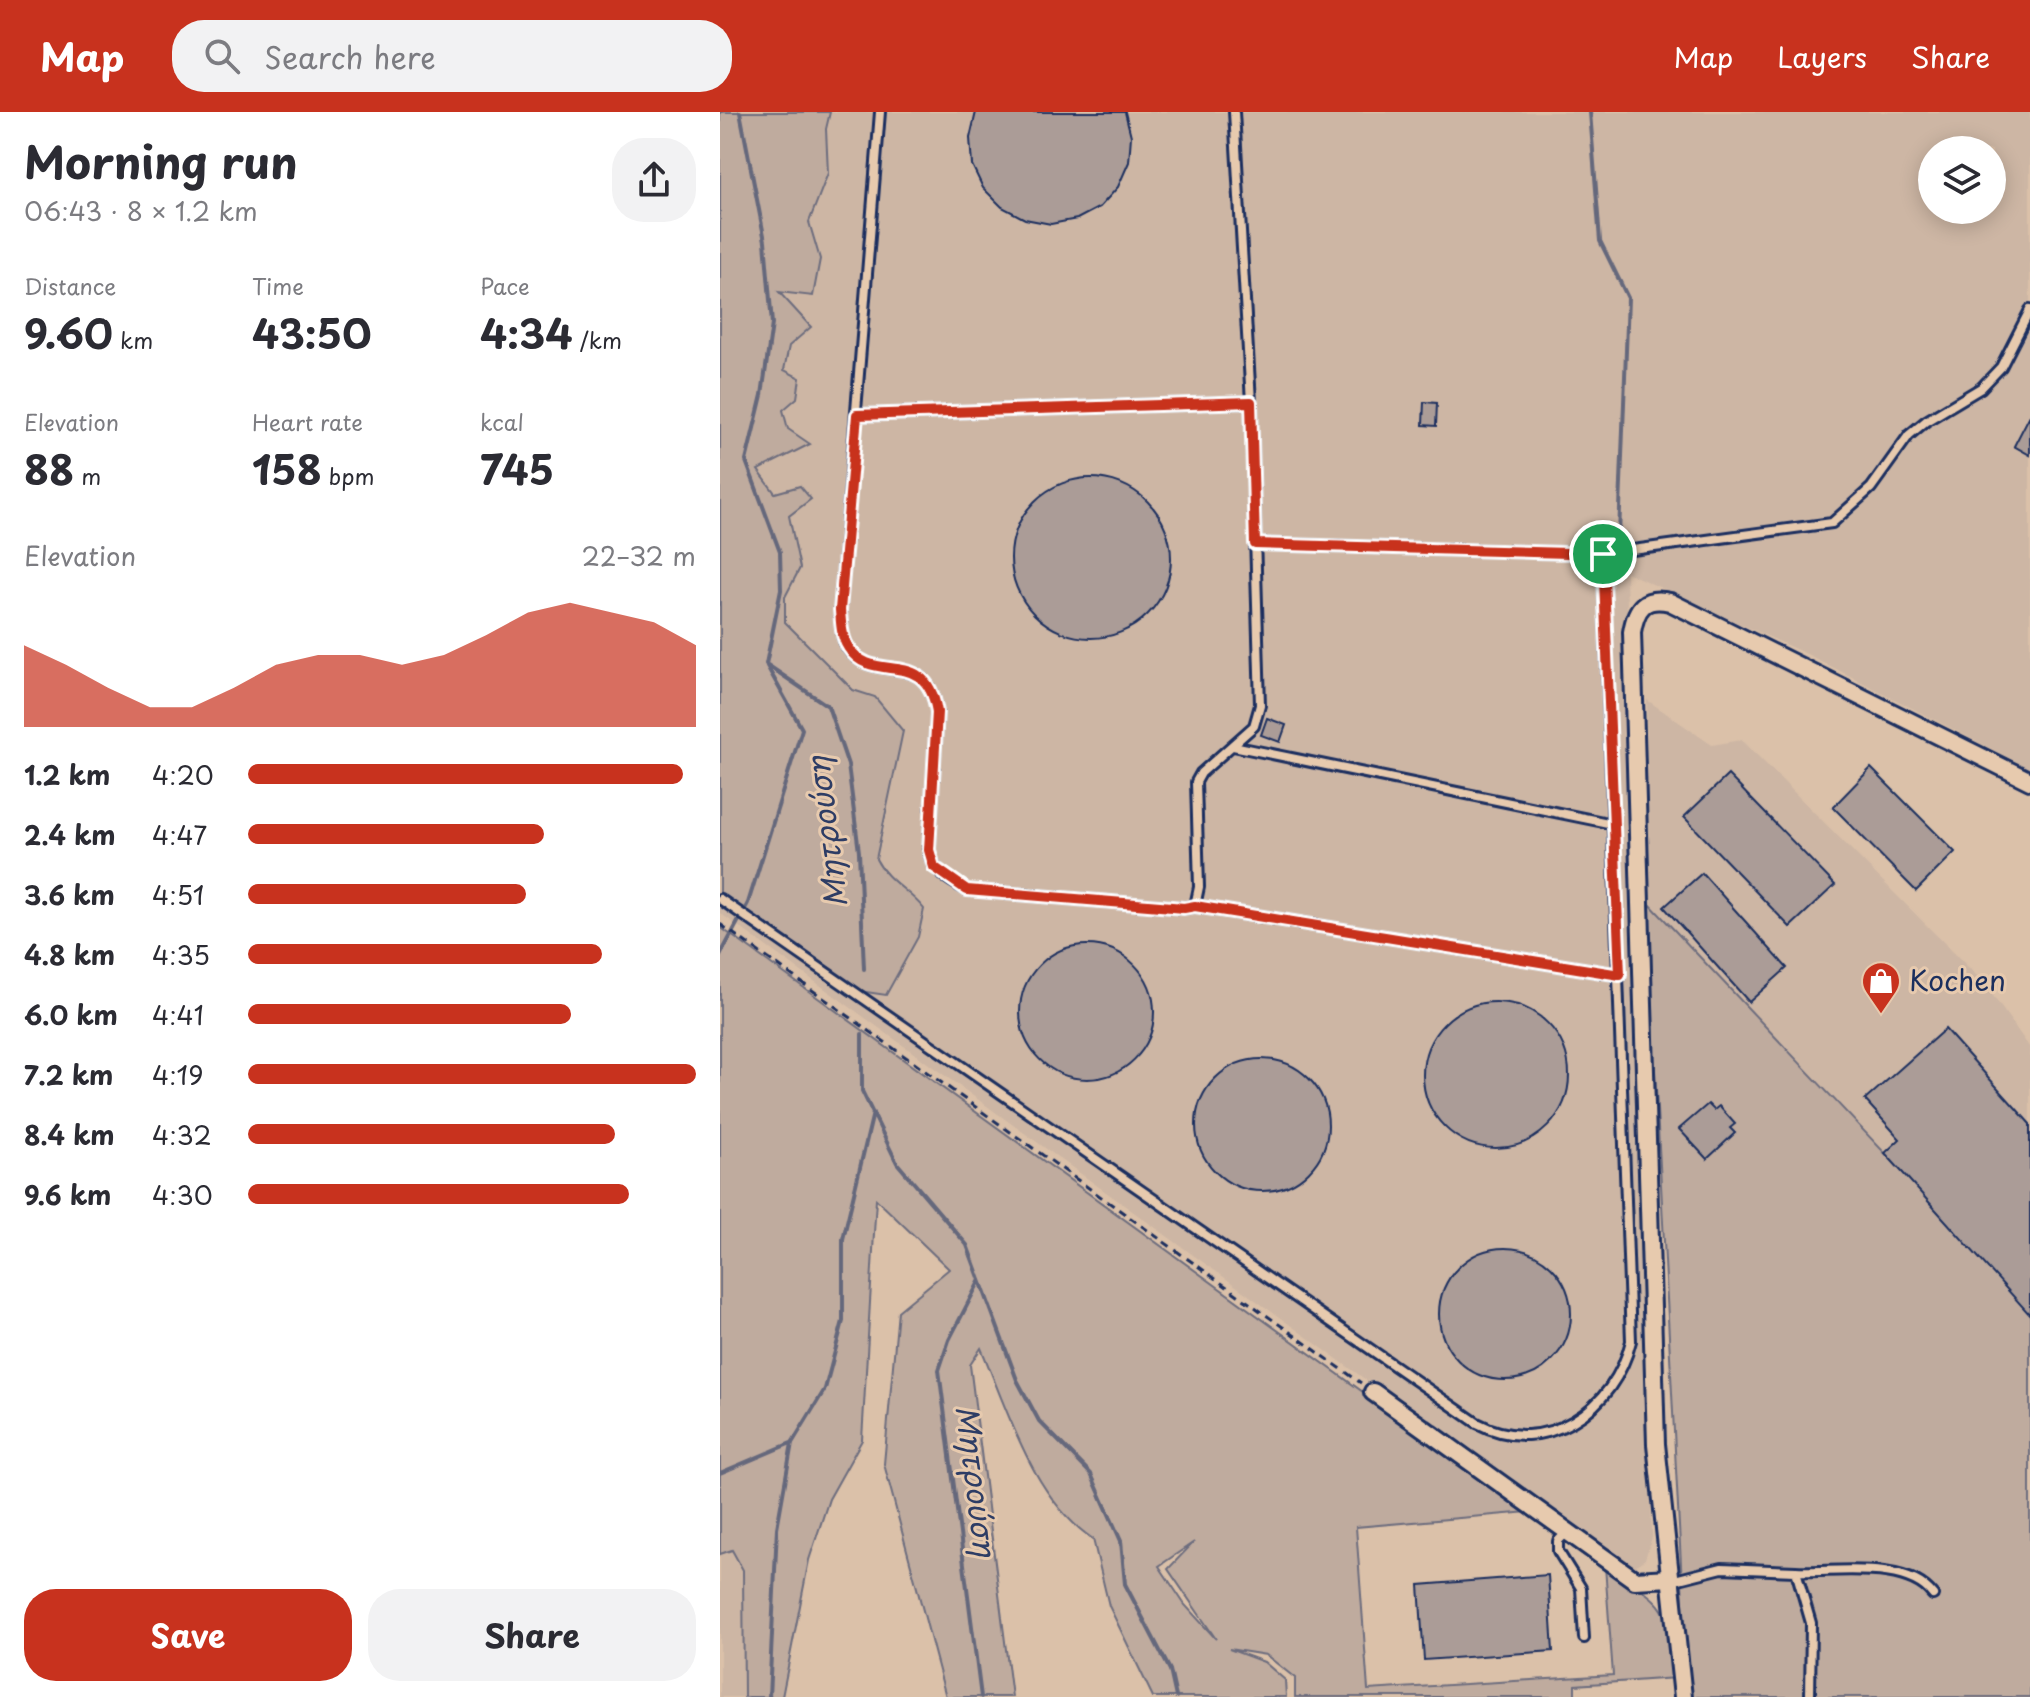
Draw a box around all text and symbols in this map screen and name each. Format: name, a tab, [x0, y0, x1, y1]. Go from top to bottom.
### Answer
search box	[172, 20, 732, 92]
text: Map	[40, 28, 124, 85]
icon: search	[200, 34, 244, 78]
text: Search here	[264, 34, 436, 79]
text: Map	[1673, 35, 1733, 78]
text: Layers	[1777, 35, 1867, 78]
text: Share	[1911, 35, 1990, 78]
text: Morning run	[24, 128, 298, 194]
map controls	[1918, 136, 2006, 224]
button: layers	[1918, 136, 2006, 224]
button: share	[612, 138, 696, 222]
text: 06:43 · 8 × 1.2 km	[24, 191, 258, 230]
text: Distance	[24, 269, 116, 302]
text: Time	[252, 269, 304, 302]
text: Pace	[480, 269, 530, 302]
text: 9.60	[24, 302, 113, 363]
text: 43:50	[252, 302, 372, 363]
text: 4:34	[480, 302, 573, 363]
text: km	[113, 323, 153, 356]
text: /km	[573, 323, 622, 356]
text: Elevation	[24, 405, 119, 438]
text: Heart rate	[252, 405, 363, 438]
text: kcal	[480, 405, 524, 438]
text: 88	[24, 438, 74, 499]
text: 158	[252, 438, 322, 499]
text: 745	[480, 438, 554, 499]
text: m	[74, 459, 101, 492]
text: bpm	[322, 459, 375, 492]
pin	[1569, 520, 1637, 588]
icon: arrive	[1581, 532, 1625, 576]
text: Elevation	[24, 536, 136, 575]
text: 22–32 m	[582, 536, 696, 575]
water label: Μητρούση	[794, 752, 857, 911]
text: 1.2 km	[24, 755, 110, 794]
text: 4:20	[152, 755, 214, 794]
text: 2.4 km	[24, 815, 116, 854]
text: 4:47	[152, 815, 207, 854]
text: 3.6 km	[24, 875, 115, 914]
text: 4:51	[152, 875, 204, 914]
text: 4.8 km	[24, 935, 115, 974]
text: 4:35	[152, 935, 210, 974]
place label: Kochen	[1909, 958, 2006, 1001]
shop icon: Kochen	[1860, 960, 1902, 1015]
text: 6.0 km	[24, 995, 118, 1034]
text: 4:41	[152, 995, 204, 1034]
text: 7.2 km	[24, 1055, 113, 1094]
text: 4:19	[152, 1055, 203, 1094]
text: 8.4 km	[24, 1115, 115, 1154]
text: 4:32	[152, 1115, 212, 1154]
text: 9.6 km	[24, 1175, 111, 1214]
text: 4:30	[152, 1175, 213, 1214]
water label: Μητρούση	[946, 1402, 1009, 1561]
button: Save	[24, 1589, 352, 1681]
button: Share	[368, 1589, 696, 1681]

